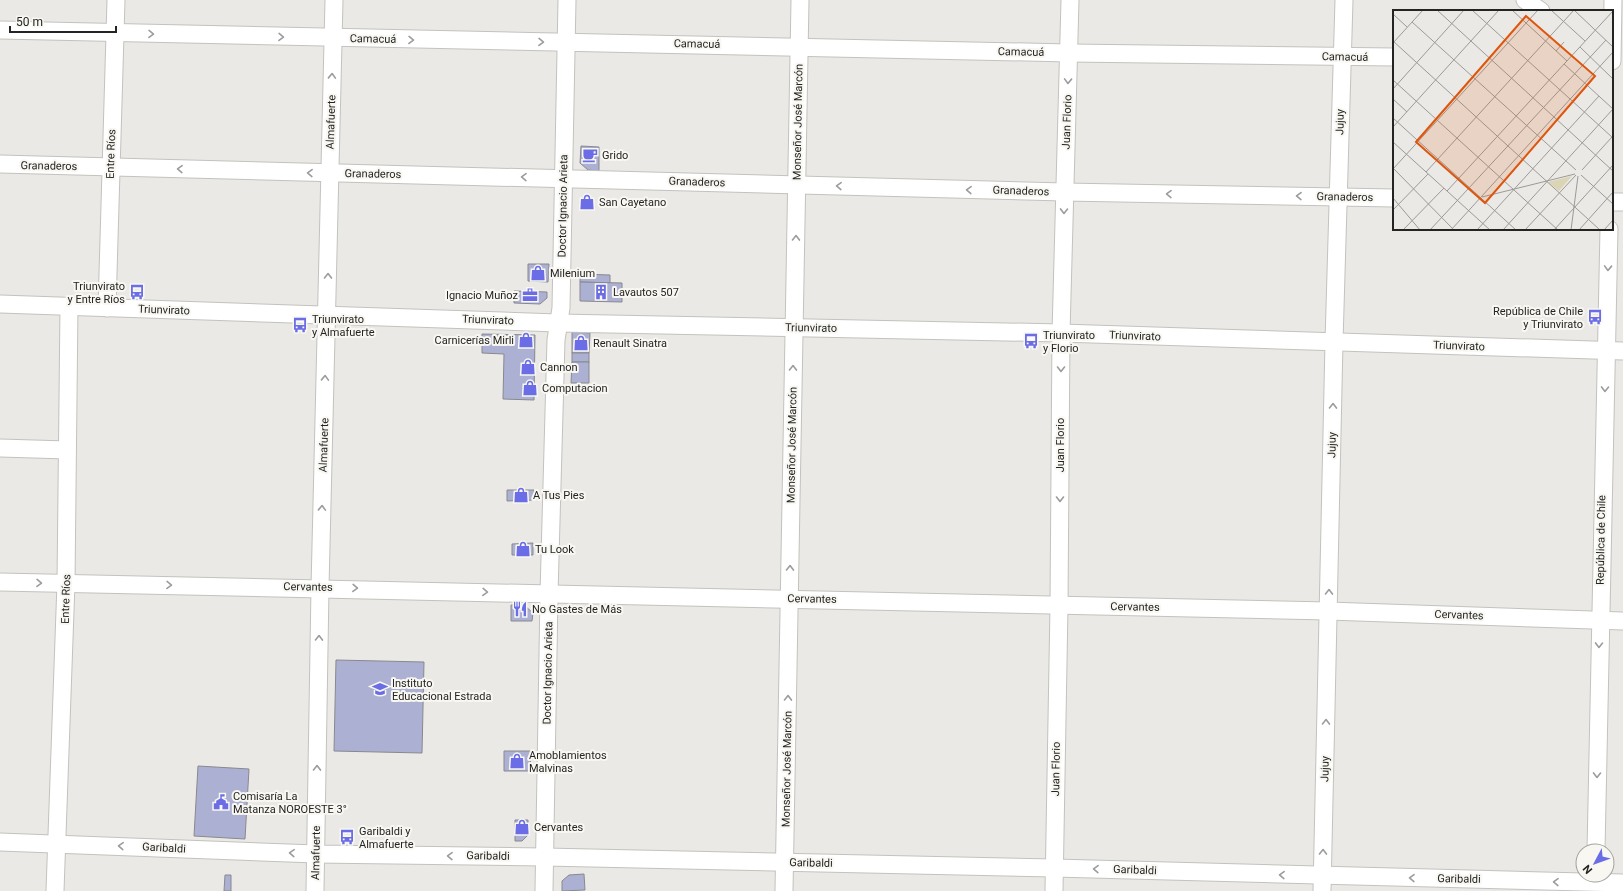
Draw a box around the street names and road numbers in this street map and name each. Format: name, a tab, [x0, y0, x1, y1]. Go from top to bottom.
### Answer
street label: Camacuá	[350, 32, 396, 46]
street label: Camacuá	[674, 37, 720, 51]
street label: Camacuá	[998, 45, 1044, 59]
street label: Camacuá	[1322, 50, 1368, 64]
street label: Monseñor José Marcón	[790, 64, 806, 180]
street label: Almafuerte	[324, 94, 338, 150]
street label: Juan Florio	[1060, 94, 1074, 150]
street label: Jujuy	[1333, 108, 1347, 135]
street label: Entre Ríos	[104, 129, 118, 179]
street label: Doctor Ignacio Arieta	[556, 154, 570, 258]
street label: Granaderos	[21, 159, 78, 173]
street label: Granaderos	[345, 167, 402, 181]
street label: Granaderos	[668, 175, 726, 189]
street label: Granaderos	[992, 184, 1050, 198]
street label: Granaderos	[1317, 190, 1374, 204]
street label: Triunvirato	[138, 303, 190, 317]
street label: Triunvirato	[462, 313, 514, 327]
street label: Triunvirato	[785, 321, 837, 335]
street label: Triunvirato	[1109, 329, 1161, 343]
street label: Triunvirato	[1433, 339, 1485, 353]
street label: Monseñor José Marcón	[784, 387, 800, 503]
street label: Almafuerte	[317, 417, 331, 473]
street label: Juan Florio	[1054, 418, 1067, 472]
street label: Jujuy	[1325, 431, 1339, 458]
street label: República de Chile	[1594, 495, 1608, 585]
street label: Entre Ríos	[59, 574, 73, 624]
street label: Cervantes	[283, 580, 333, 594]
street label: Cervantes	[787, 592, 837, 606]
street label: Cervantes	[1110, 600, 1160, 614]
street label: Cervantes	[1434, 608, 1484, 622]
street label: Doctor Ignacio Arieta	[541, 621, 555, 725]
street label: Monseñor José Marcón	[779, 711, 795, 827]
street label: Juan Florio	[1049, 742, 1063, 796]
street label: Jujuy	[1318, 755, 1332, 782]
street label: Almafuerte	[309, 825, 323, 880]
street label: Garibaldi	[142, 840, 186, 856]
street label: Garibaldi	[466, 849, 510, 863]
street label: Garibaldi	[789, 856, 833, 870]
street label: Garibaldi	[1113, 863, 1157, 877]
street label: Garibaldi	[1437, 872, 1481, 886]

